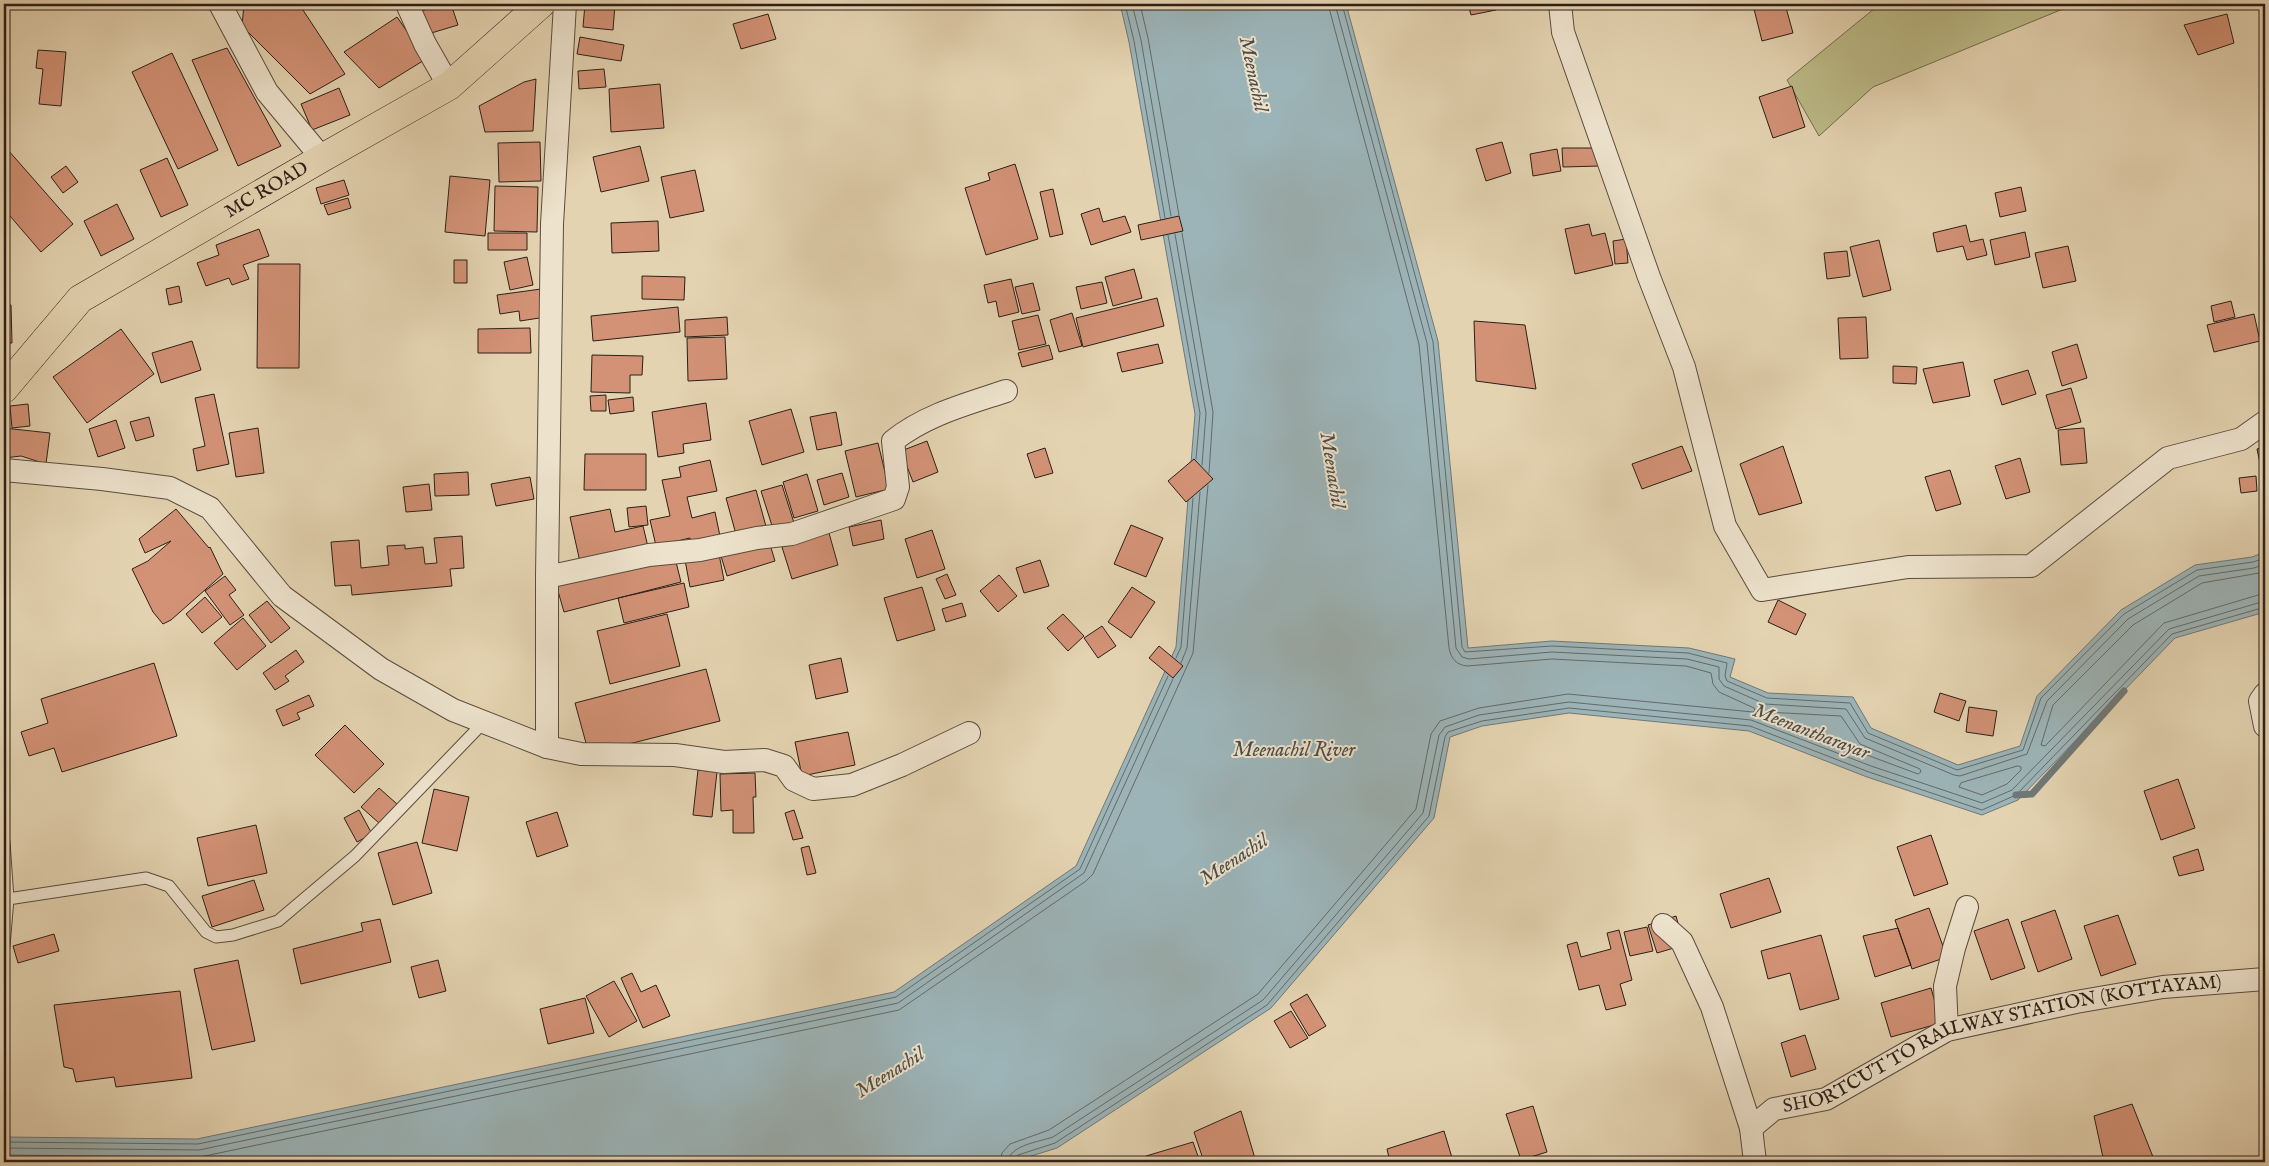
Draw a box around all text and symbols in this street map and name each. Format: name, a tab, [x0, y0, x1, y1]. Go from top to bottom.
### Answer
water label: Meenachil	[1233, 34, 1274, 116]
street label: MC ROAD	[221, 156, 313, 224]
water label: Meenachil	[1314, 430, 1351, 512]
water label: Meenantharayar	[1749, 698, 1874, 766]
water label: Meenachil River	[1233, 738, 1356, 763]
water label: Meenachil	[1195, 827, 1275, 891]
street label: SHORTCUT TO RAILWAY STATION (KOTTAYAM)	[1781, 970, 2222, 1119]
water label: Meenachil	[851, 1041, 931, 1104]

